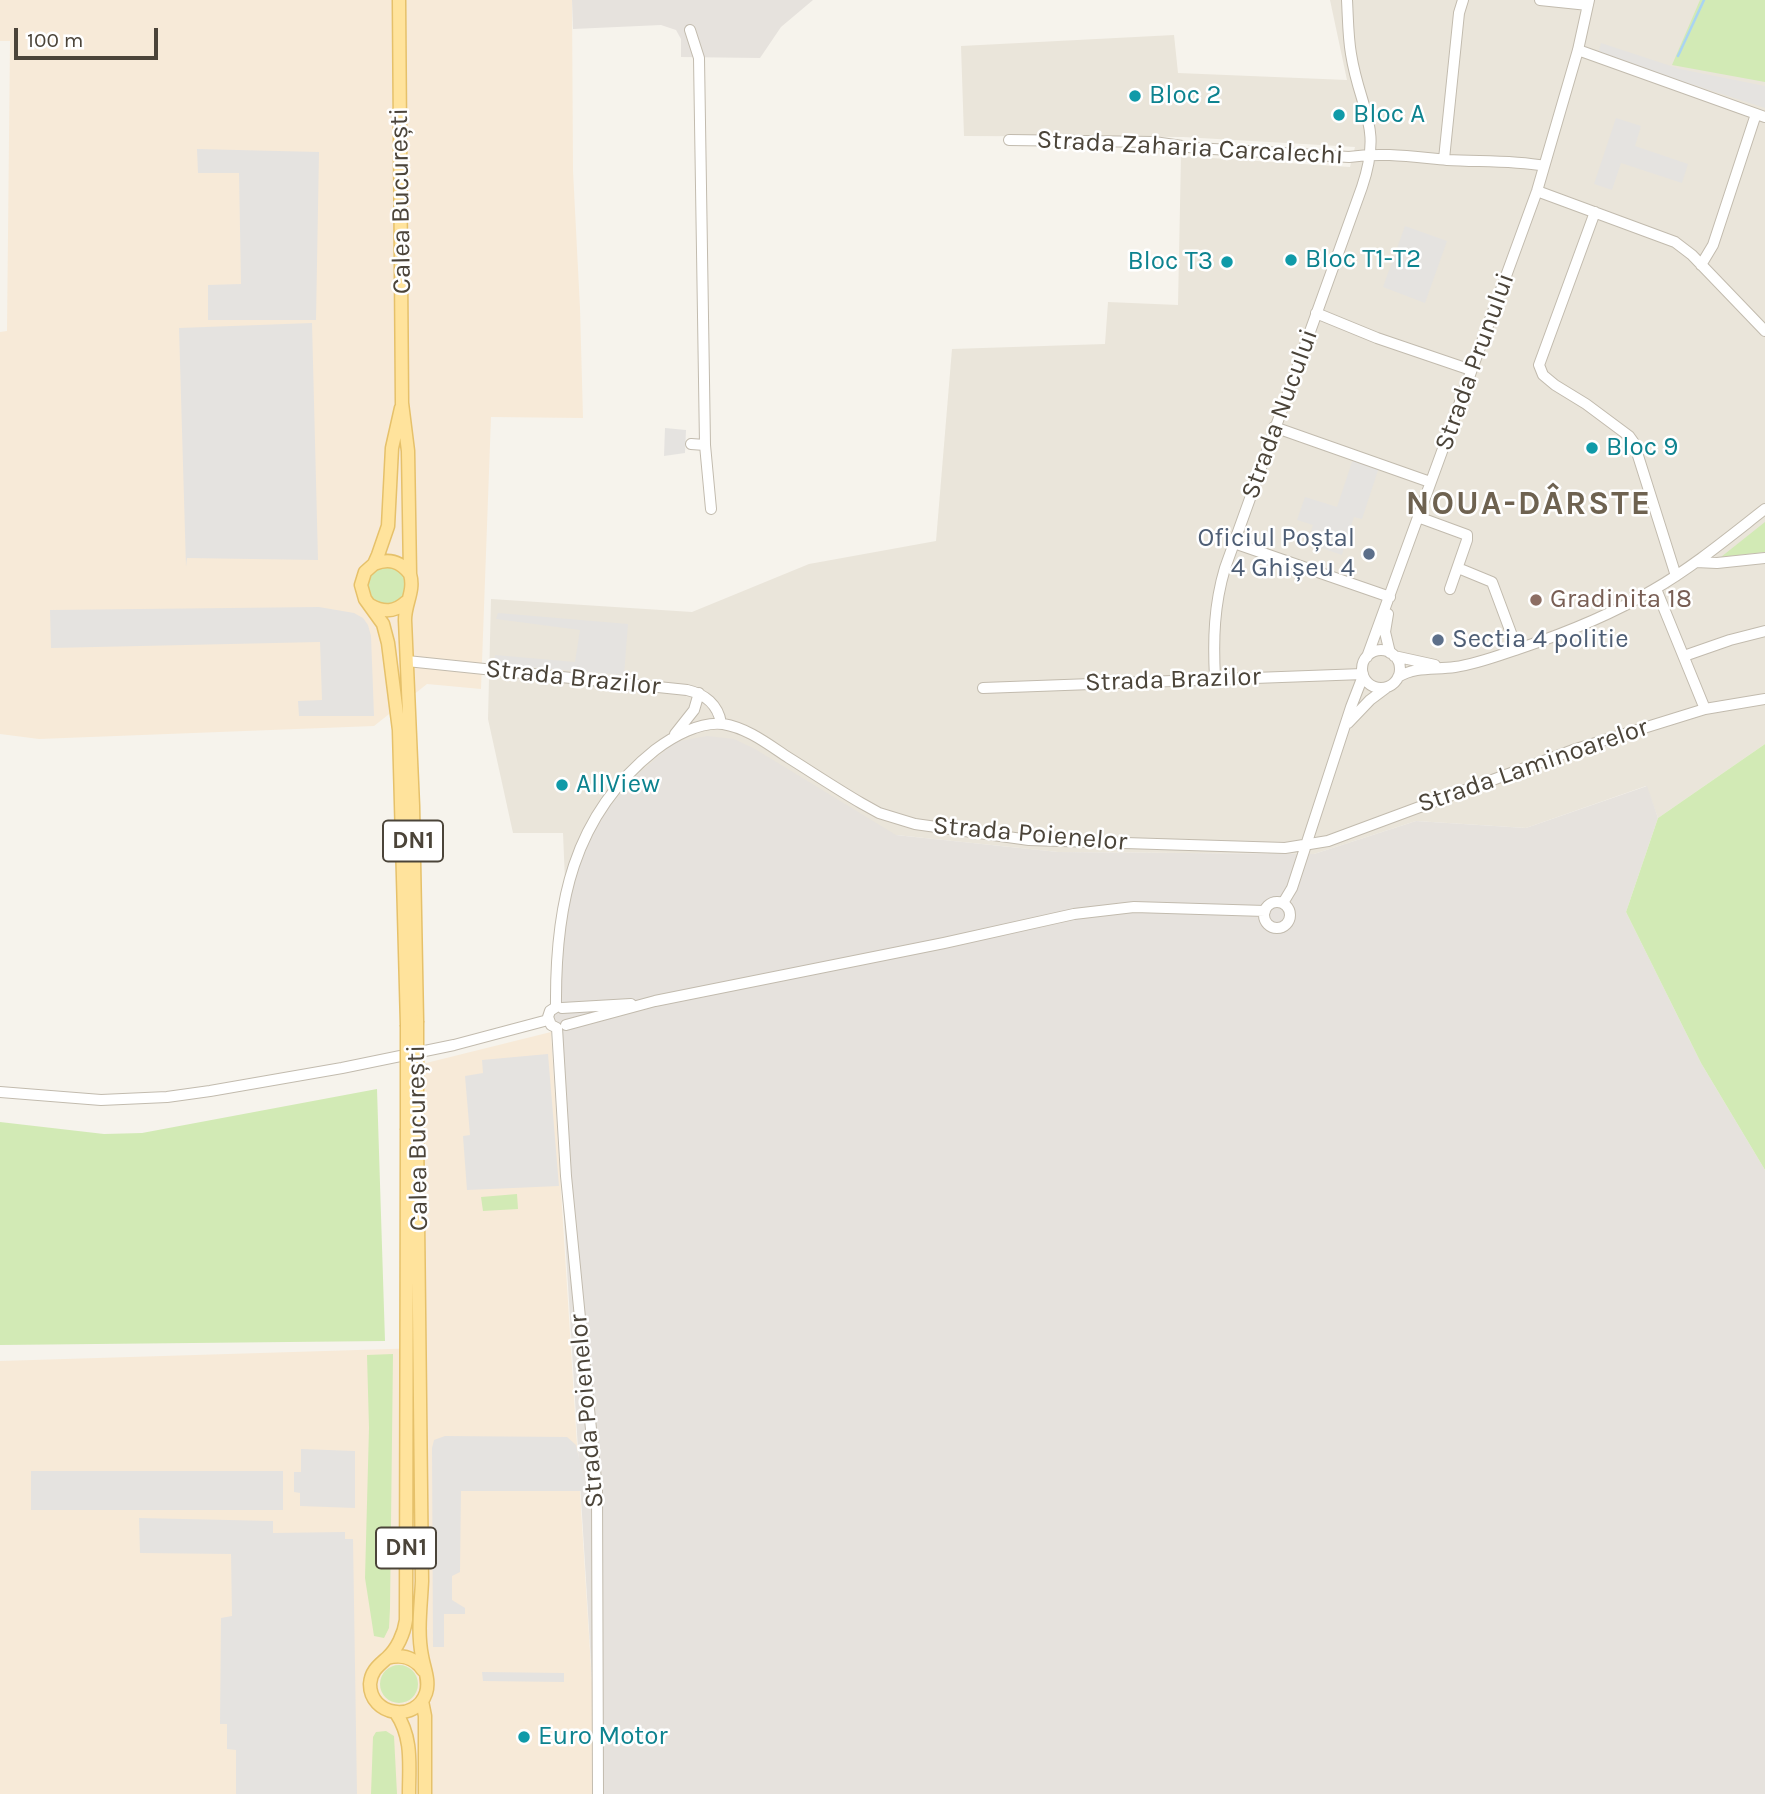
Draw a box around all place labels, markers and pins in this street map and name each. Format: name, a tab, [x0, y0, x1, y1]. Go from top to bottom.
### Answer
place label: Bloc 2	[1149, 80, 1221, 112]
marker: Bloc 2	[1127, 88, 1143, 104]
place label: Bloc A	[1353, 99, 1425, 131]
marker: Bloc A	[1331, 107, 1347, 123]
place label: Bloc T1-T2	[1305, 244, 1421, 276]
place label: Bloc T3	[1127, 246, 1213, 278]
marker: Bloc T1-T2	[1283, 252, 1299, 268]
marker: Bloc T3	[1219, 254, 1235, 270]
place label: Bloc 9	[1606, 432, 1678, 464]
marker: Bloc 9	[1584, 440, 1600, 456]
place label: Oficiul Poștal 4 Ghișeu 4	[1198, 523, 1355, 584]
marker: Oficiul Poștal 4 Ghișeu 4	[1361, 546, 1377, 562]
place label: Gradinita 18	[1550, 584, 1692, 616]
marker: Gradinita 18	[1528, 592, 1544, 608]
place label: Sectia 4 politie	[1452, 624, 1629, 656]
marker: Sectia 4 politie	[1430, 632, 1446, 648]
place label: AllView	[576, 769, 660, 801]
marker: AllView	[554, 777, 570, 793]
place label: Euro Motor	[538, 1721, 668, 1753]
marker: Euro Motor	[516, 1729, 532, 1745]

